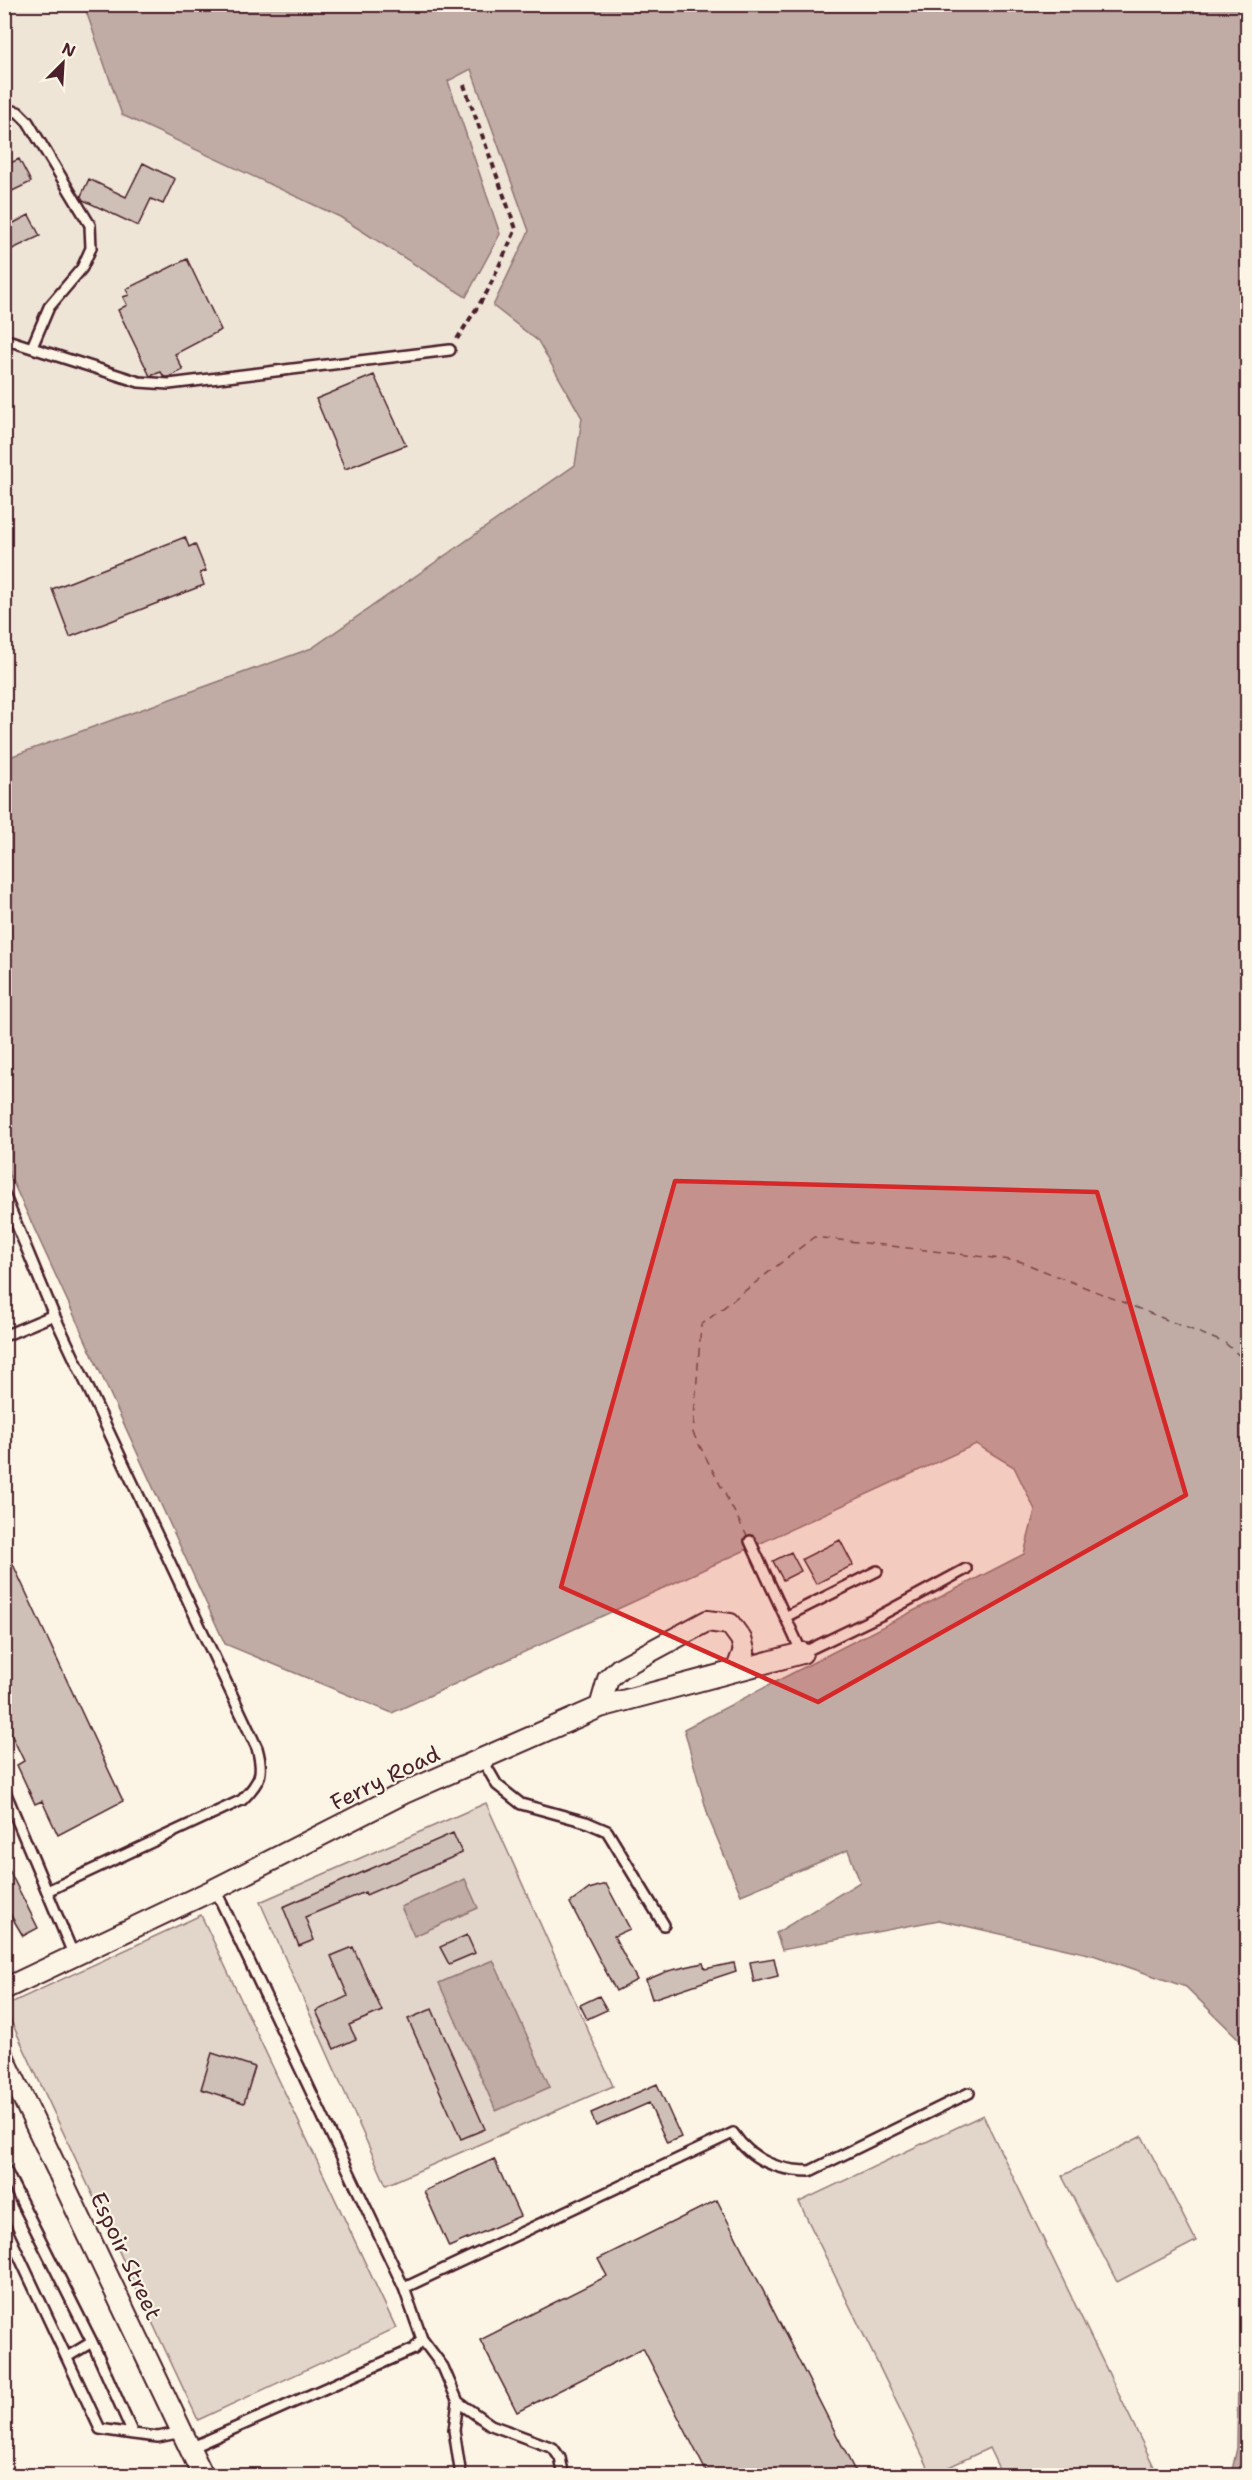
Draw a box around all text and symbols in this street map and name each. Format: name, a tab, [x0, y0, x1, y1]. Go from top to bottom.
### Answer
north arrow	[33, 33, 93, 93]
text: N	[59, 38, 79, 62]
street label: Ferry Road	[325, 1739, 445, 1817]
street label: Espoir Street	[84, 2187, 168, 2325]

